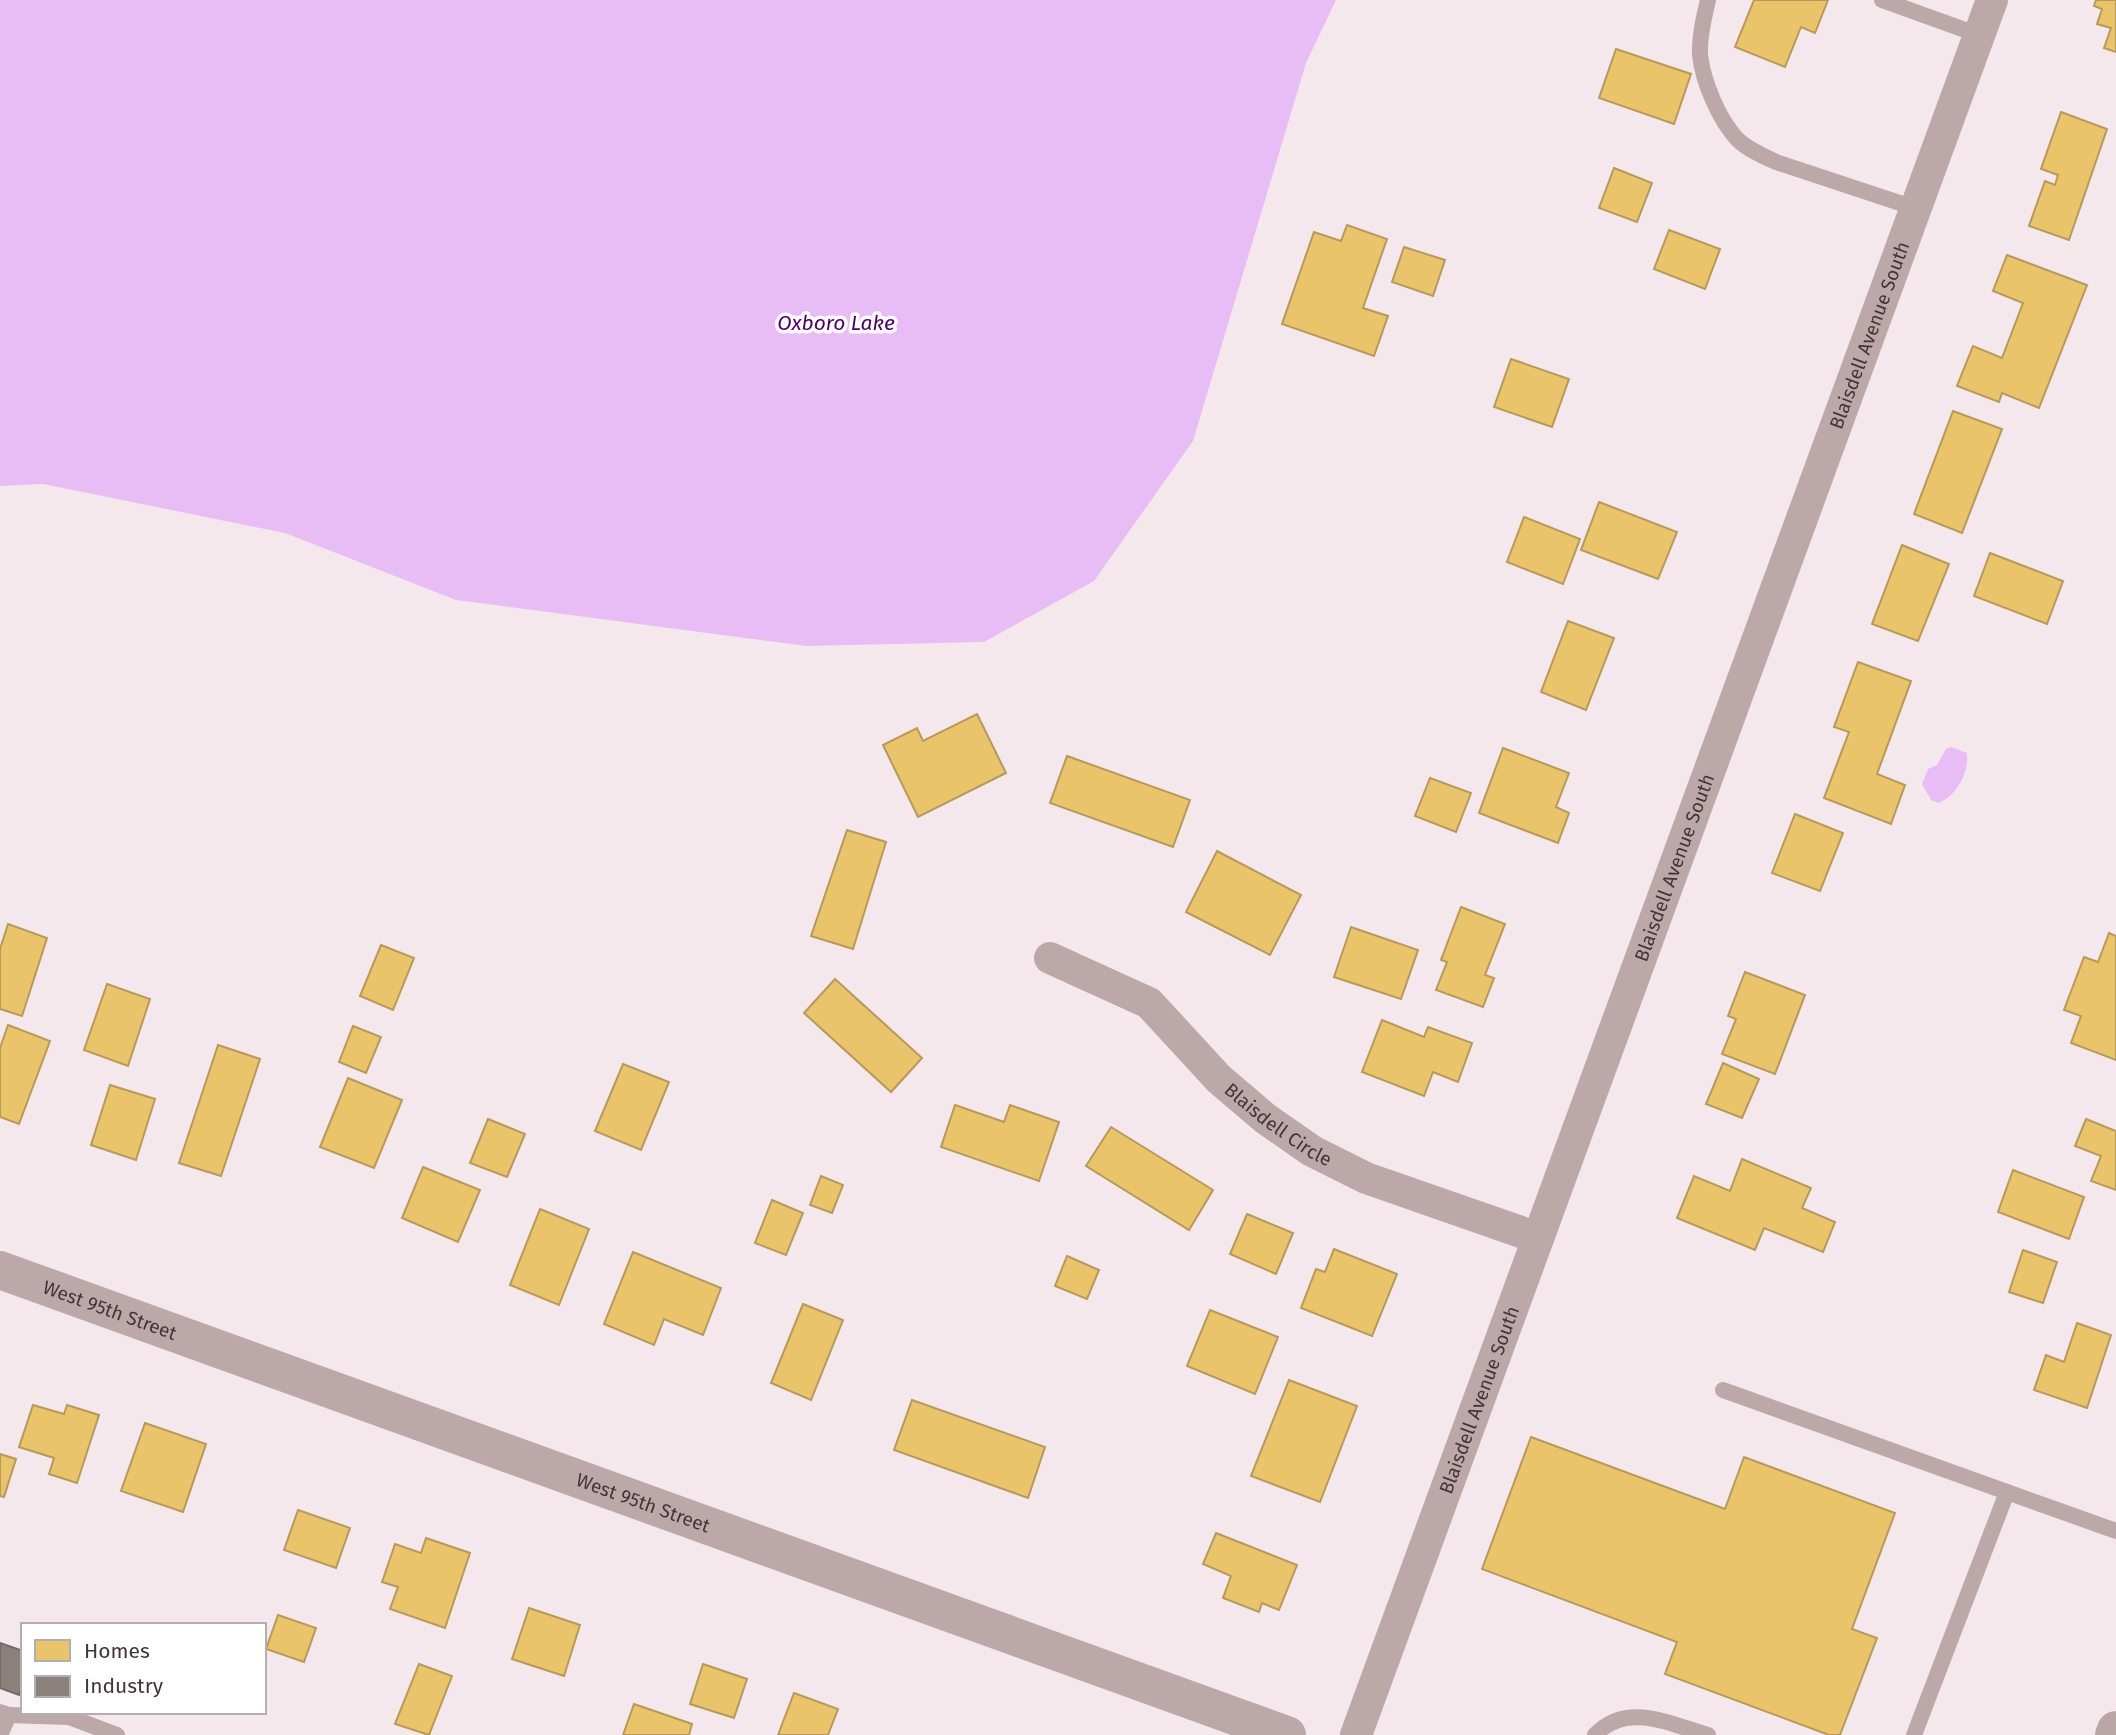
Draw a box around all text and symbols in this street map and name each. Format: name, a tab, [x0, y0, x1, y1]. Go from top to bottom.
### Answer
street label: Blaisdell Avenue South	[1824, 238, 1914, 432]
water label: Oxboro Lake	[777, 310, 895, 336]
street label: Blaisdell Avenue South	[1629, 770, 1719, 964]
street label: Blaisdell Circle	[1220, 1078, 1336, 1171]
street label: West 95th Street	[40, 1275, 180, 1345]
street label: Blaisdell Avenue South	[1434, 1303, 1524, 1497]
street label: West 95th Street	[573, 1468, 713, 1537]
legend	[21, 1623, 266, 1714]
text: Homes	[84, 1638, 150, 1664]
text: Industry	[84, 1673, 164, 1699]

